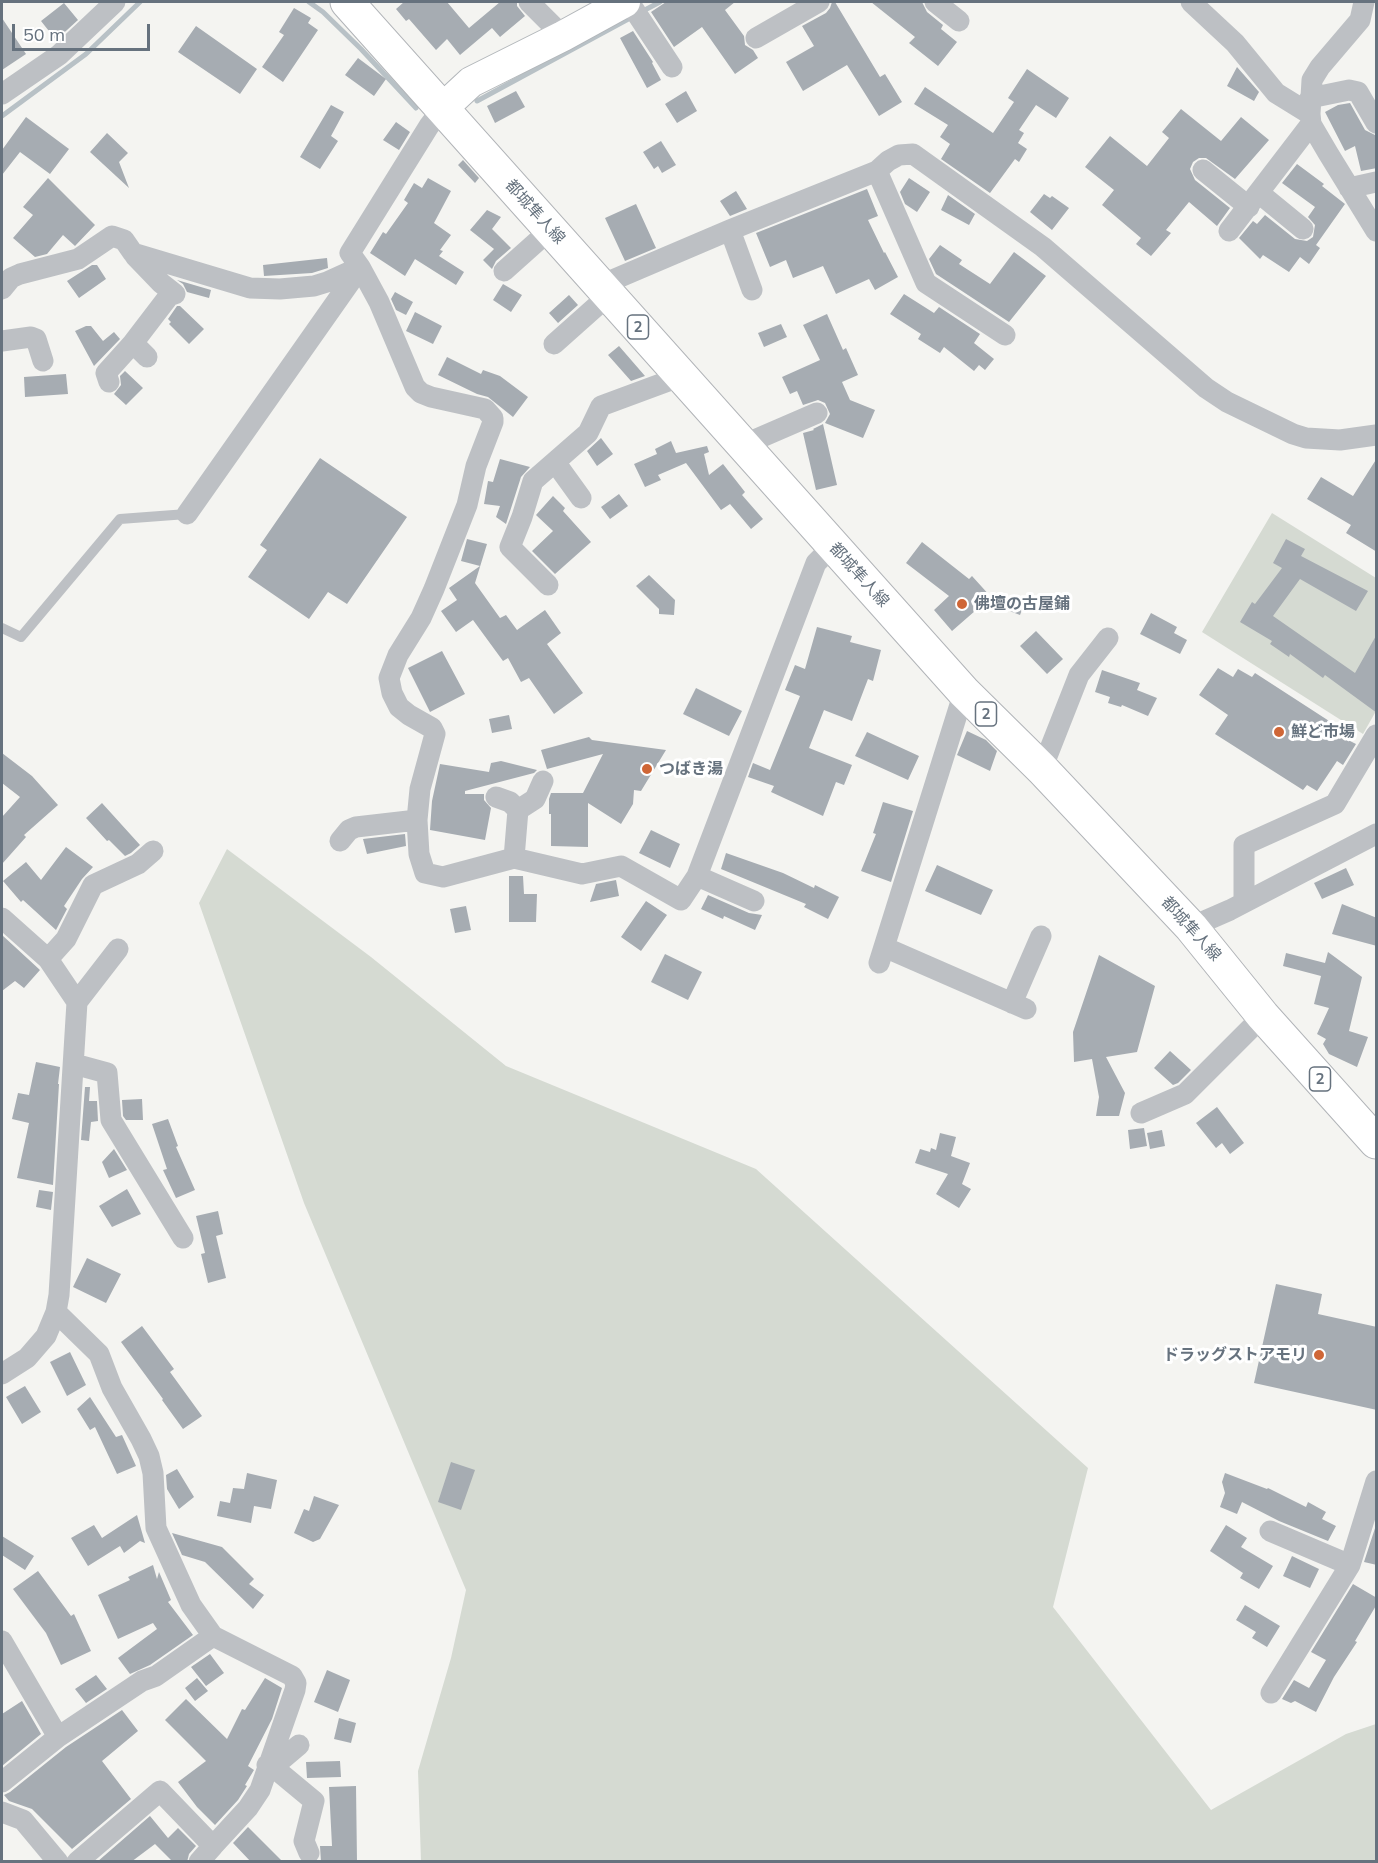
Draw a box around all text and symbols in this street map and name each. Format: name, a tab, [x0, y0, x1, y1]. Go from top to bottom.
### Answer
scale bar	[15, 12, 153, 50]
text: 50 m	[23, 23, 65, 46]
street label: 都城隼人線	[501, 176, 569, 248]
road number: 2	[628, 315, 648, 339]
street label: 都城隼人線	[825, 539, 893, 611]
place label: 佛壇の古屋鋪	[974, 594, 1070, 614]
marker: 佛壇の古屋鋪	[955, 597, 969, 611]
road number: 2	[976, 702, 996, 726]
place label: 鮮ど市場	[1291, 722, 1355, 742]
marker: 鮮ど市場	[1272, 725, 1286, 739]
place label: つばき湯	[659, 759, 723, 779]
marker: つばき湯	[640, 762, 654, 776]
street label: 都城隼人線	[1157, 893, 1225, 965]
road number: 2	[1310, 1067, 1330, 1091]
place label: ドラッグストアモリ	[1163, 1345, 1307, 1365]
marker: ドラッグストアモリ	[1312, 1348, 1326, 1362]

